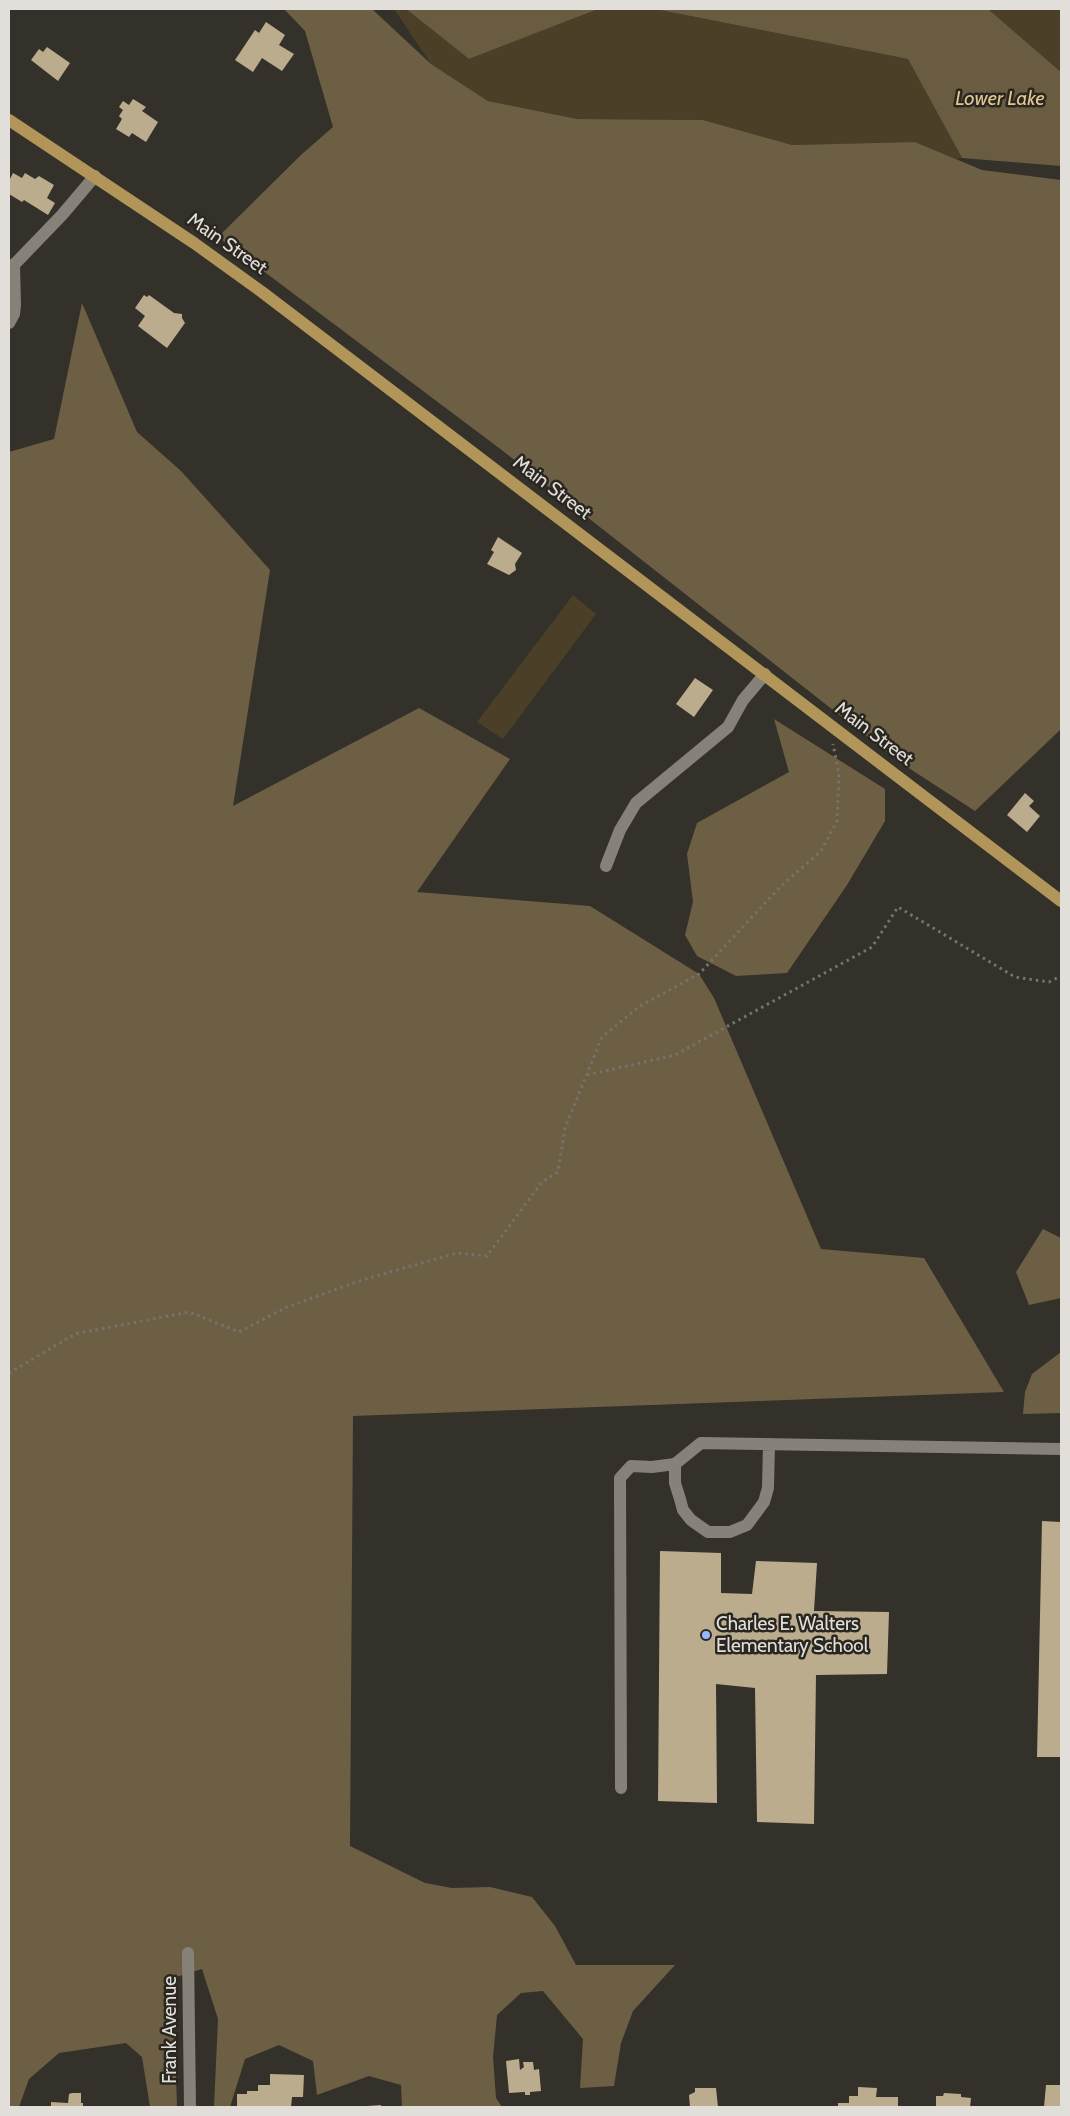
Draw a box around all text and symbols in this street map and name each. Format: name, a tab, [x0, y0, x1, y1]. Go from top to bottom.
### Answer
water label: Lower Lake	[955, 87, 1045, 111]
street label: Main Street	[183, 208, 271, 280]
street label: Main Street	[508, 451, 596, 525]
street label: Main Street	[830, 697, 918, 771]
place label: Charles E. Walters Elementary School	[716, 1613, 868, 1657]
marker: Charles E. Walters Elementary School	[700, 1629, 712, 1641]
street label: Frank Avenue	[159, 1976, 181, 2084]

